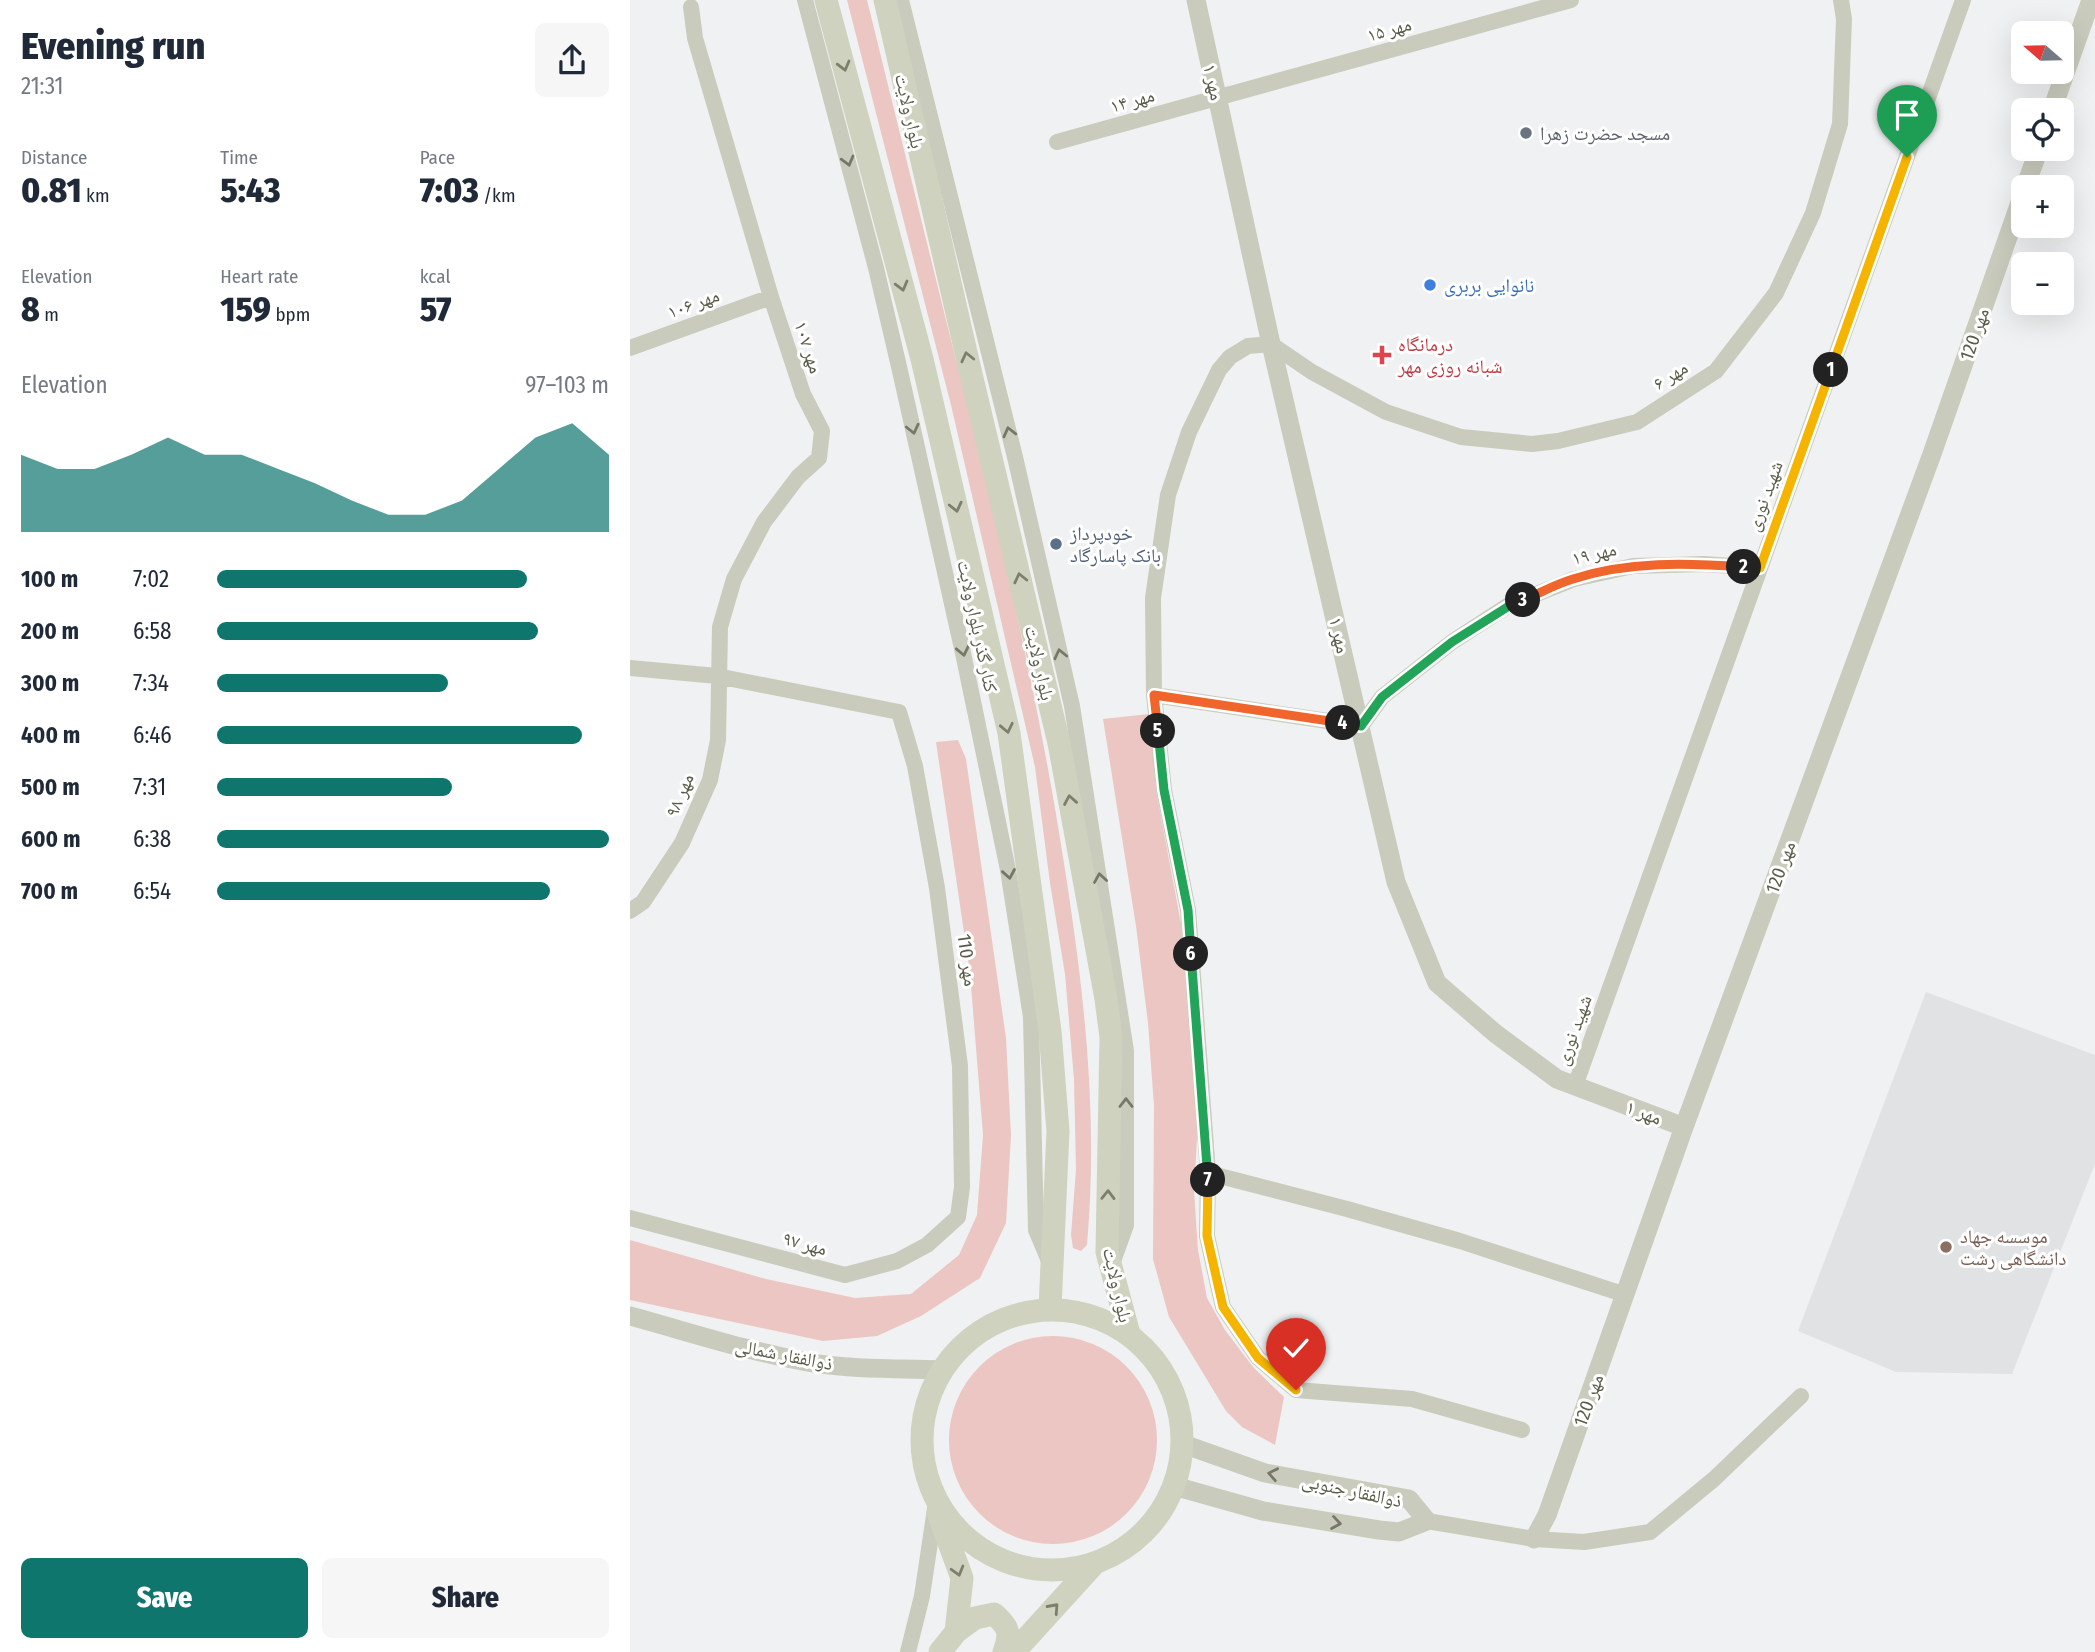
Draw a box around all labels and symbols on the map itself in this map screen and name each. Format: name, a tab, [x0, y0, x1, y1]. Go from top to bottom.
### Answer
street label: مهر ۱۵	[1364, 12, 1414, 47]
north arrow	[2011, 21, 2074, 84]
one-way arrow	[835, 60, 850, 72]
street label: مهر ۱	[1198, 62, 1229, 103]
street label: بلوار ولایت	[890, 72, 929, 151]
street label: مهر ۱۴	[1107, 83, 1157, 118]
pin	[1877, 85, 1937, 157]
place label: مسجد حضرت زهرا	[1540, 122, 1670, 145]
marker: مسجد حضرت زهرا	[1518, 125, 1534, 141]
one-way arrow	[840, 154, 854, 166]
place label: نانوایی بربری	[1444, 274, 1534, 297]
marker: نانوایی بربری	[1422, 277, 1438, 293]
one-way arrow	[894, 279, 909, 291]
street label: مهر ۱۰۶	[664, 283, 722, 323]
street label: مهر 120	[1955, 305, 1994, 363]
street label: مهر ۱۰۷	[789, 318, 828, 376]
place label: درمانگاه شبانه روزی مهر	[1397, 333, 1502, 378]
marker: درمانگاه شبانه روزی مهر	[1372, 345, 1392, 365]
one-way arrow	[961, 351, 975, 363]
pin: 1	[1814, 352, 1848, 388]
street label: مهر ۶	[1649, 356, 1692, 395]
one-way arrow	[905, 423, 920, 435]
one-way arrow	[1003, 426, 1017, 438]
street label: شهید نوری	[1741, 458, 1788, 535]
one-way arrow	[948, 501, 963, 513]
place label: خودپرداز بانک پاسارگاد	[1069, 522, 1161, 567]
marker: خودپرداز بانک پاسارگاد	[1048, 536, 1064, 552]
street label: مهر ۱۹	[1570, 537, 1619, 570]
pin: 2	[1726, 550, 1762, 584]
street label: کنار گذر بلوار ولایت	[952, 558, 1003, 694]
one-way arrow	[1014, 572, 1028, 584]
pin: 3	[1506, 582, 1540, 618]
street label: مهر ۱	[1324, 615, 1355, 656]
street label: بلوار ولایت	[1020, 624, 1059, 703]
one-way arrow	[954, 645, 969, 657]
one-way arrow	[1054, 648, 1068, 660]
pin: 4	[1326, 706, 1360, 740]
pin: 5	[1140, 714, 1176, 748]
one-way arrow	[999, 722, 1014, 734]
street label: مهر ۹۸	[660, 770, 699, 820]
one-way arrow	[1063, 794, 1078, 806]
street label: مهر 120	[1760, 838, 1800, 896]
one-way arrow	[1001, 868, 1016, 880]
one-way arrow	[1093, 872, 1108, 883]
street label: مهر 110	[952, 932, 983, 988]
pin: 6	[1174, 936, 1208, 972]
street label: شهید نوری	[1550, 992, 1597, 1069]
street label: مهر ۱	[1623, 1095, 1665, 1130]
one-way arrow	[1118, 1097, 1134, 1108]
pin: 7	[1190, 1162, 1226, 1198]
one-way arrow	[1100, 1190, 1115, 1201]
place label: موسسه جهاد دانشگاهی رشت	[1960, 1225, 2066, 1270]
street label: مهر ۹۷	[780, 1227, 830, 1260]
marker: موسسه جهاد دانشگاهی رشت	[1938, 1239, 1954, 1255]
street label: بلوار ولایت	[1098, 1246, 1137, 1325]
pin	[1266, 1318, 1326, 1390]
street label: ذوالفقار شمالی	[733, 1334, 835, 1375]
street label: مهر 120	[1568, 1371, 1608, 1429]
one-way arrow	[1267, 1467, 1279, 1482]
street label: ذوالفقار جنوبی	[1300, 1469, 1404, 1512]
one-way arrow	[1330, 1515, 1342, 1530]
one-way arrow	[949, 1564, 964, 1576]
one-way arrow	[1045, 1603, 1058, 1616]

